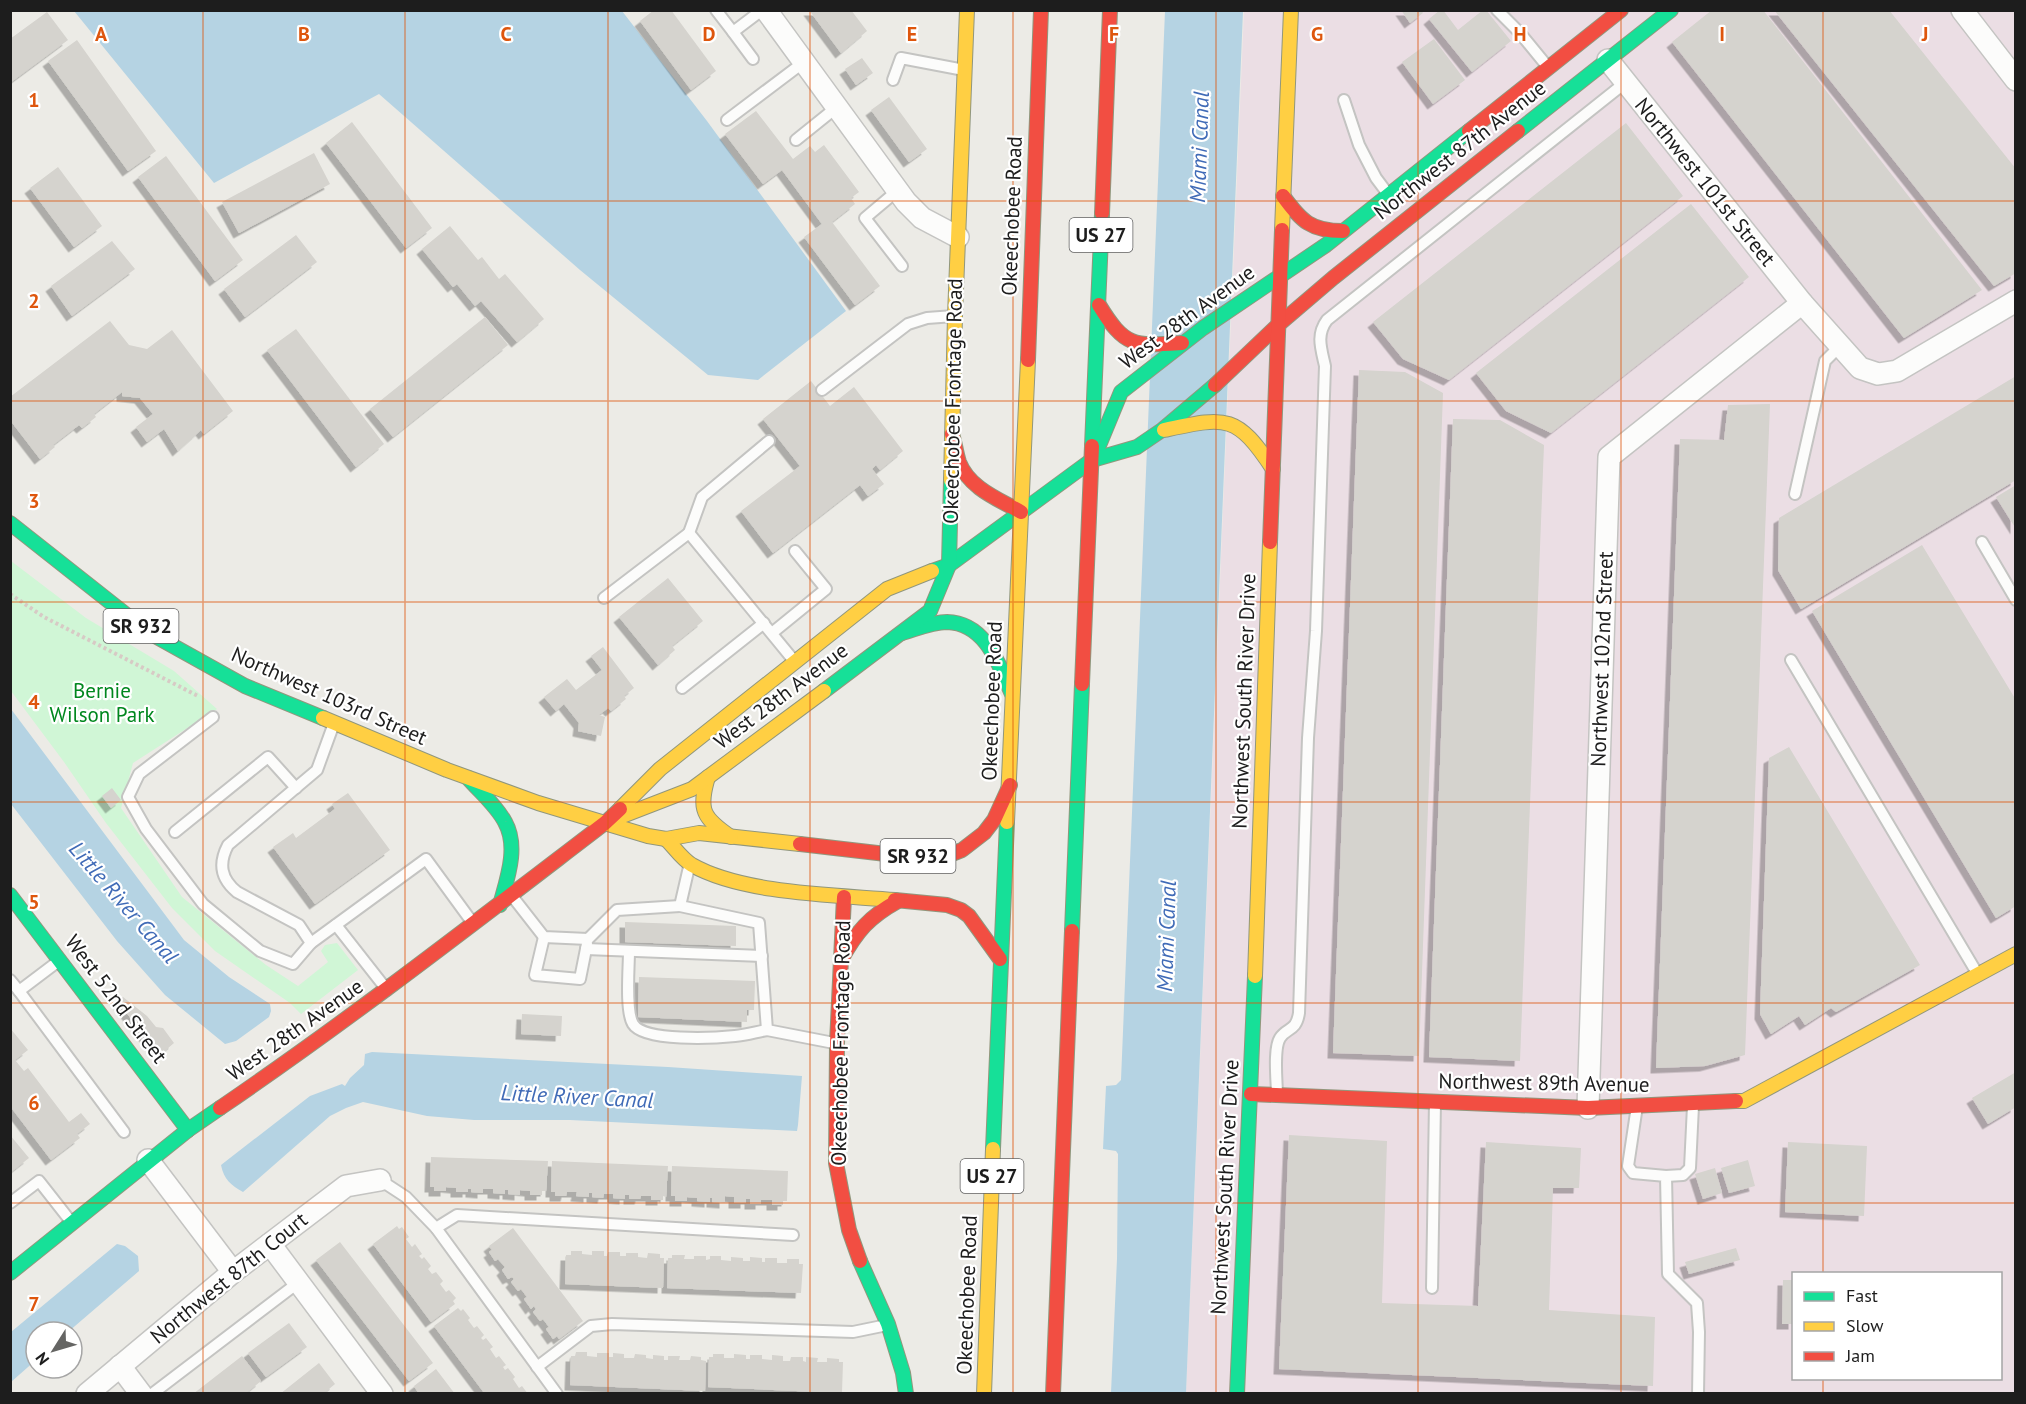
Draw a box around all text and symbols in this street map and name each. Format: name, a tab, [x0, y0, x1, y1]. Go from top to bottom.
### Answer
text: A	[95, 21, 108, 47]
text: B	[298, 21, 310, 47]
text: C	[500, 21, 512, 47]
text: D	[703, 21, 716, 47]
text: E	[907, 21, 917, 47]
text: F	[1109, 21, 1119, 47]
text: G	[1311, 21, 1323, 47]
text: H	[1513, 21, 1527, 47]
text: I	[1719, 21, 1725, 47]
text: J	[1921, 21, 1928, 47]
street label: Northwest 87th Avenue	[1368, 74, 1551, 225]
text: 1	[28, 87, 40, 113]
water label: Miami Canal	[1183, 91, 1215, 203]
street label: Northwest 101st Street	[1629, 92, 1782, 271]
street label: Okeechobee Road	[995, 136, 1028, 296]
road number: US 27	[1070, 218, 1132, 252]
street label: West 28th Avenue	[1114, 258, 1260, 375]
street label: Okeechobee Frontage Road	[937, 278, 968, 524]
text: 2	[28, 288, 40, 314]
text: 3	[28, 488, 40, 514]
street label: Northwest 102nd Street	[1584, 551, 1619, 767]
street label: Northwest South River Drive	[1226, 573, 1261, 829]
road number: SR 932	[104, 609, 178, 643]
street label: Okeechobee Road	[975, 621, 1008, 781]
street label: West 28th Avenue	[708, 636, 853, 755]
street label: Northwest 103rd Street	[227, 640, 431, 751]
park label: Bernie Wilson Park	[50, 677, 154, 728]
text: 4	[28, 689, 40, 715]
water label: Little River Canal	[63, 835, 185, 969]
road number: SR 932	[880, 839, 956, 873]
water label: Miami Canal	[1150, 880, 1182, 992]
text: 5	[28, 889, 40, 915]
street label: Okeechobee Frontage Road	[825, 920, 856, 1166]
street label: West 52nd Street	[59, 929, 173, 1068]
street label: West 28th Avenue	[221, 972, 368, 1087]
street label: Northwest South River Drive	[1204, 1059, 1245, 1315]
street label: Northwest 89th Avenue	[1438, 1067, 1650, 1098]
water label: Little River Canal	[500, 1078, 654, 1114]
text: 6	[28, 1090, 40, 1116]
road number: US 27	[960, 1159, 1024, 1193]
street label: Northwest 87th Court	[145, 1206, 313, 1349]
street label: Okeechobee Road	[950, 1215, 983, 1375]
legend	[1792, 1272, 2002, 1380]
text: Fast	[1846, 1284, 1878, 1307]
text: 7	[28, 1291, 40, 1317]
text: Slow	[1846, 1314, 1884, 1337]
north arrow	[24, 1320, 84, 1380]
text: Jam	[1845, 1344, 1875, 1367]
text: N	[31, 1349, 53, 1369]

